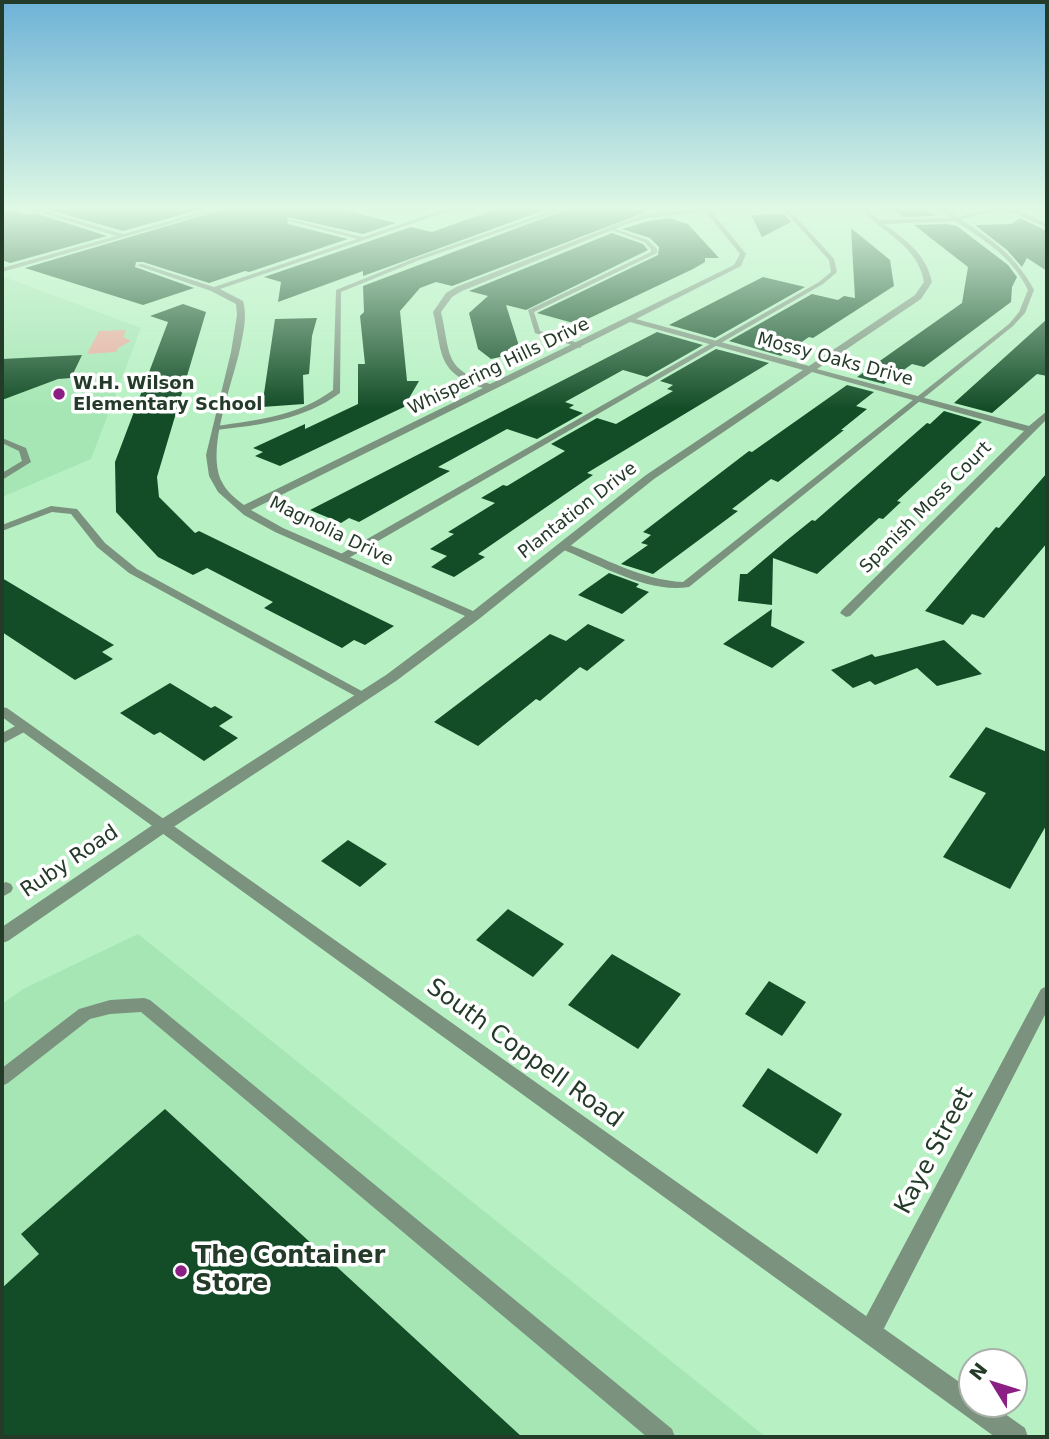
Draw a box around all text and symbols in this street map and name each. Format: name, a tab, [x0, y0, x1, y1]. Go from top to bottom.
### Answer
street label: Whispering Hills Drive	[405, 314, 593, 420]
street label: Mossy Oaks Drive	[755, 329, 915, 391]
place label: W.H. Wilson Elementary School	[73, 373, 262, 416]
marker: W.H. Wilson Elementary School	[51, 386, 67, 402]
street label: Spanish Moss Court	[856, 438, 996, 578]
street label: Plantation Drive	[514, 458, 642, 564]
street label: Magnolia Drive	[266, 493, 396, 571]
street label: Ruby Road	[16, 820, 124, 904]
street label: South Coppell Road	[420, 973, 628, 1135]
street label: Kaye Street	[890, 1083, 980, 1219]
place label: The Container Store	[195, 1243, 385, 1299]
marker: The Container Store	[173, 1263, 189, 1279]
north arrow	[958, 1348, 1028, 1418]
text: N	[964, 1358, 992, 1384]

